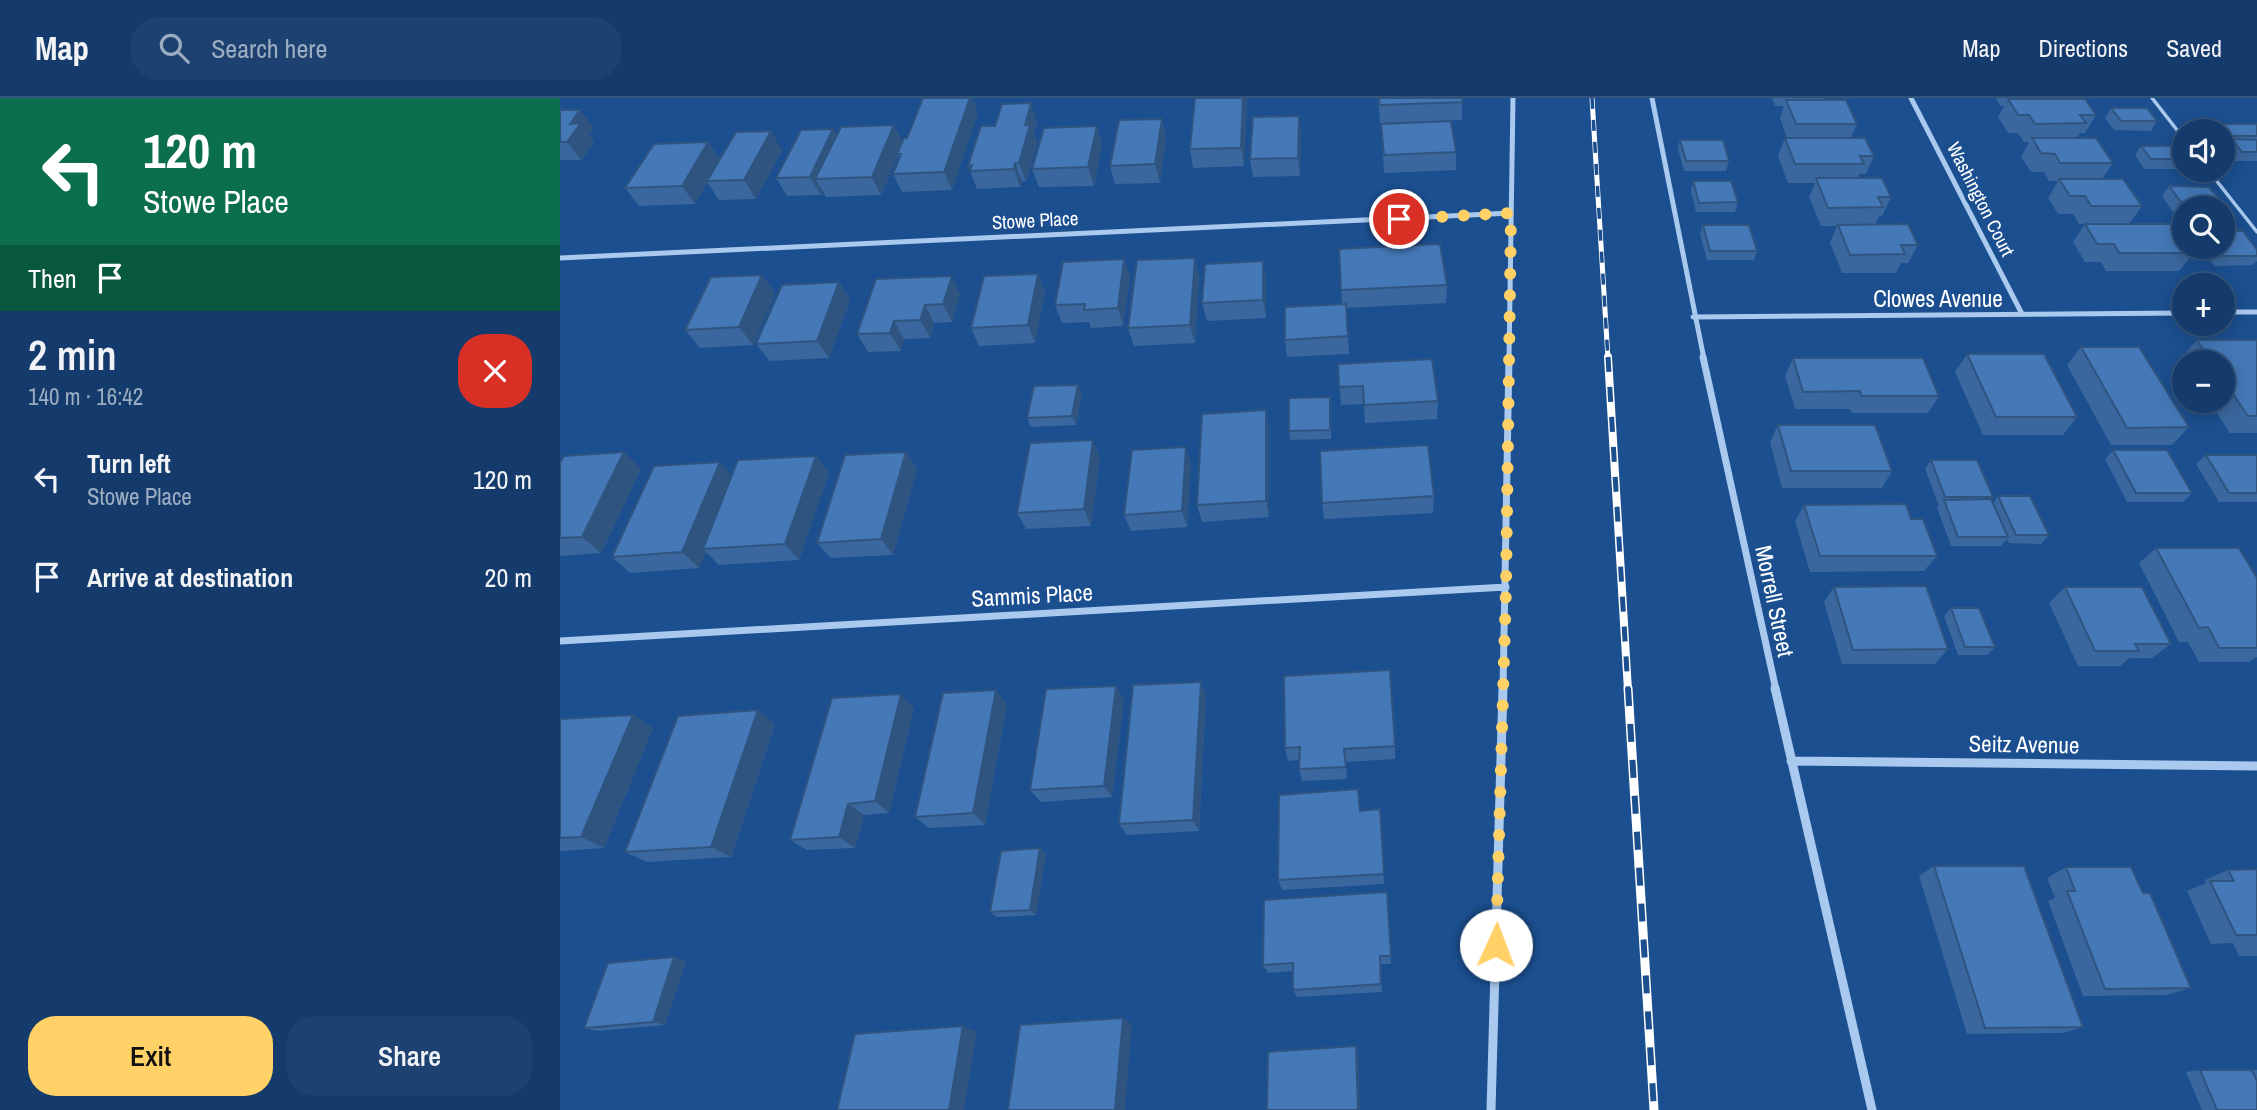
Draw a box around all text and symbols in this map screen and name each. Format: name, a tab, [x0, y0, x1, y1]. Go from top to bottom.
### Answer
search box	[131, 17, 621, 80]
text: Map	[35, 26, 89, 70]
icon: search	[155, 29, 193, 67]
text: Search here	[211, 31, 327, 66]
text: Map	[1962, 32, 2000, 64]
text: Directions	[2038, 32, 2128, 64]
text: Saved	[2166, 32, 2222, 64]
text: 120 m	[143, 117, 257, 183]
map controls	[2172, 119, 2235, 413]
button: sound	[2172, 119, 2235, 182]
icon: left	[28, 126, 119, 217]
street label: Washington Court	[1941, 137, 2021, 261]
text: Stowe Place	[143, 180, 289, 223]
pin	[1369, 189, 1429, 249]
button: search	[2172, 196, 2235, 259]
icon: arrive	[1380, 200, 1418, 238]
street label: Stowe Place	[991, 205, 1079, 235]
icon: arrive	[91, 259, 129, 297]
text: Then	[28, 261, 77, 296]
button: +	[2172, 273, 2235, 336]
street label: Clowes Avenue	[1873, 283, 2003, 314]
text: 2 min	[28, 327, 117, 383]
button: close	[458, 334, 532, 408]
button: −	[2172, 350, 2235, 413]
text: 140 m · 16:42	[28, 381, 143, 412]
text: Turn left	[87, 446, 171, 481]
icon: left	[28, 460, 66, 498]
text: 120 m	[473, 462, 532, 497]
text: Stowe Place	[87, 481, 192, 512]
street label: Morrell Street	[1748, 542, 1802, 660]
icon: arrive	[28, 558, 66, 596]
text: Arrive at destination	[87, 560, 293, 595]
text: 20 m	[485, 560, 532, 595]
street label: Sammis Place	[970, 576, 1094, 614]
street label: Seitz Avenue	[1968, 728, 2080, 760]
position arrow	[1459, 908, 1533, 982]
button: Exit	[28, 1016, 273, 1096]
button: Share	[287, 1016, 532, 1096]

